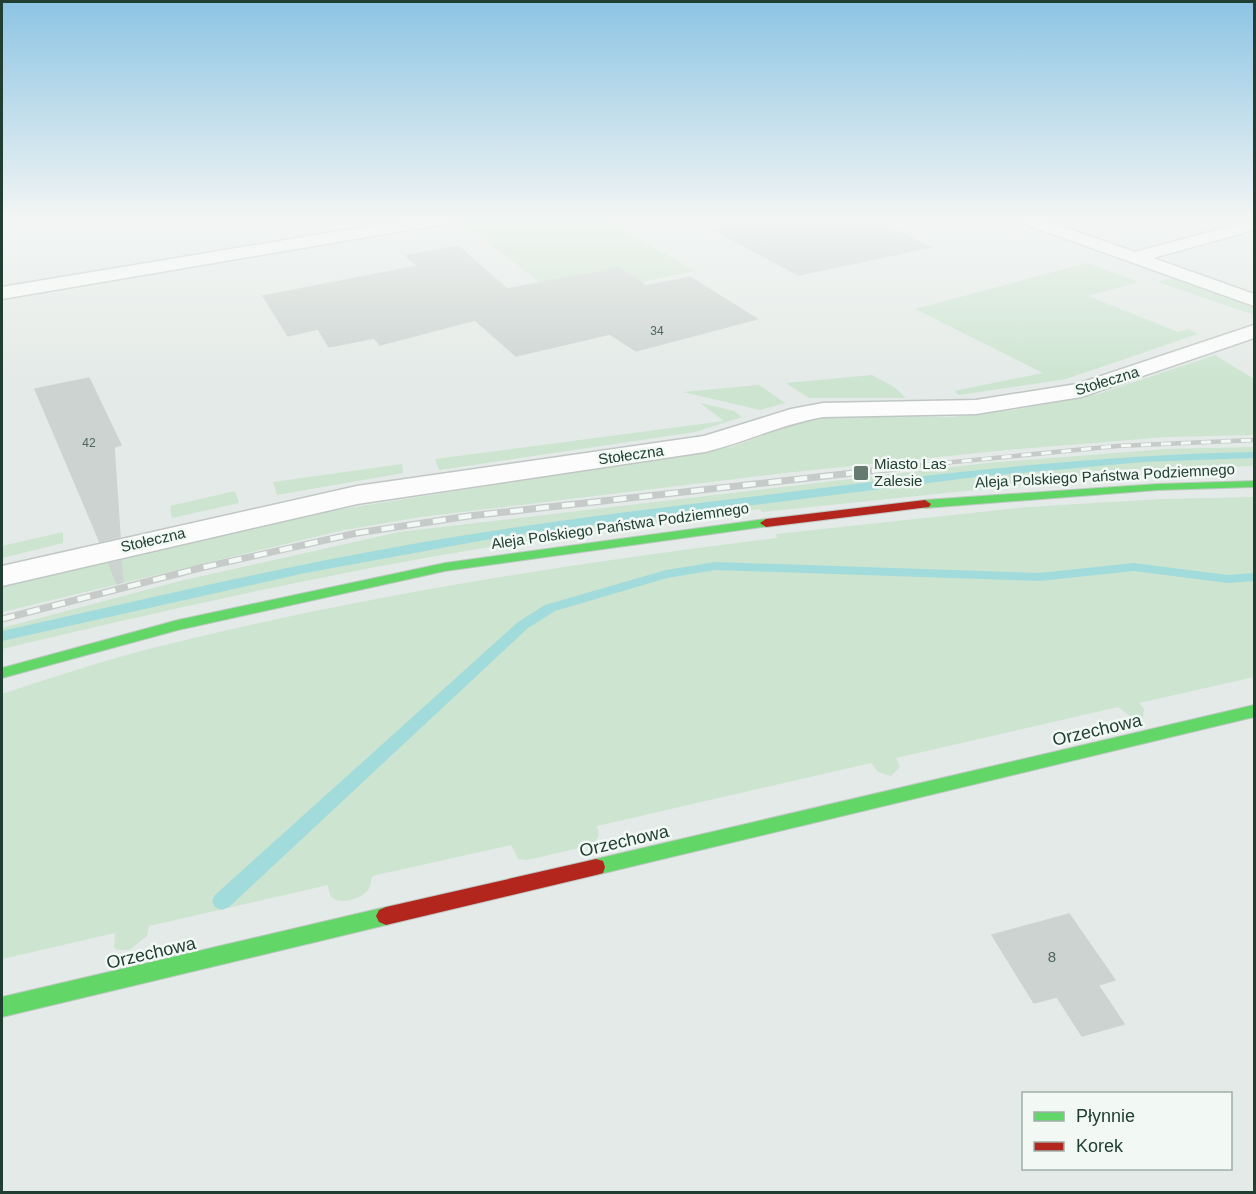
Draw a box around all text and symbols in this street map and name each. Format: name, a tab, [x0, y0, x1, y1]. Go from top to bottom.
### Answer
house number: 34	[650, 324, 664, 338]
street label: Stołeczna	[1073, 363, 1141, 398]
house number: 42	[82, 436, 96, 450]
street label: Stołeczna	[597, 441, 665, 468]
place label: Miasto Las Zalesie	[874, 455, 947, 489]
street label: Aleja Polskiego Państwa Podziemnego	[975, 460, 1235, 491]
marker: Miasto Las Zalesie	[852, 464, 870, 482]
street label: Aleja Polskiego Państwa Podziemnego	[490, 499, 750, 552]
street label: Stołeczna	[119, 524, 188, 555]
street label: Orzechowa	[1050, 710, 1145, 750]
street label: Orzechowa	[577, 821, 672, 861]
street label: Orzechowa	[104, 933, 199, 973]
house number: 8	[1048, 948, 1056, 965]
legend	[1022, 1092, 1232, 1170]
text: Płynnie	[1076, 1106, 1135, 1126]
text: Korek	[1076, 1136, 1124, 1156]

